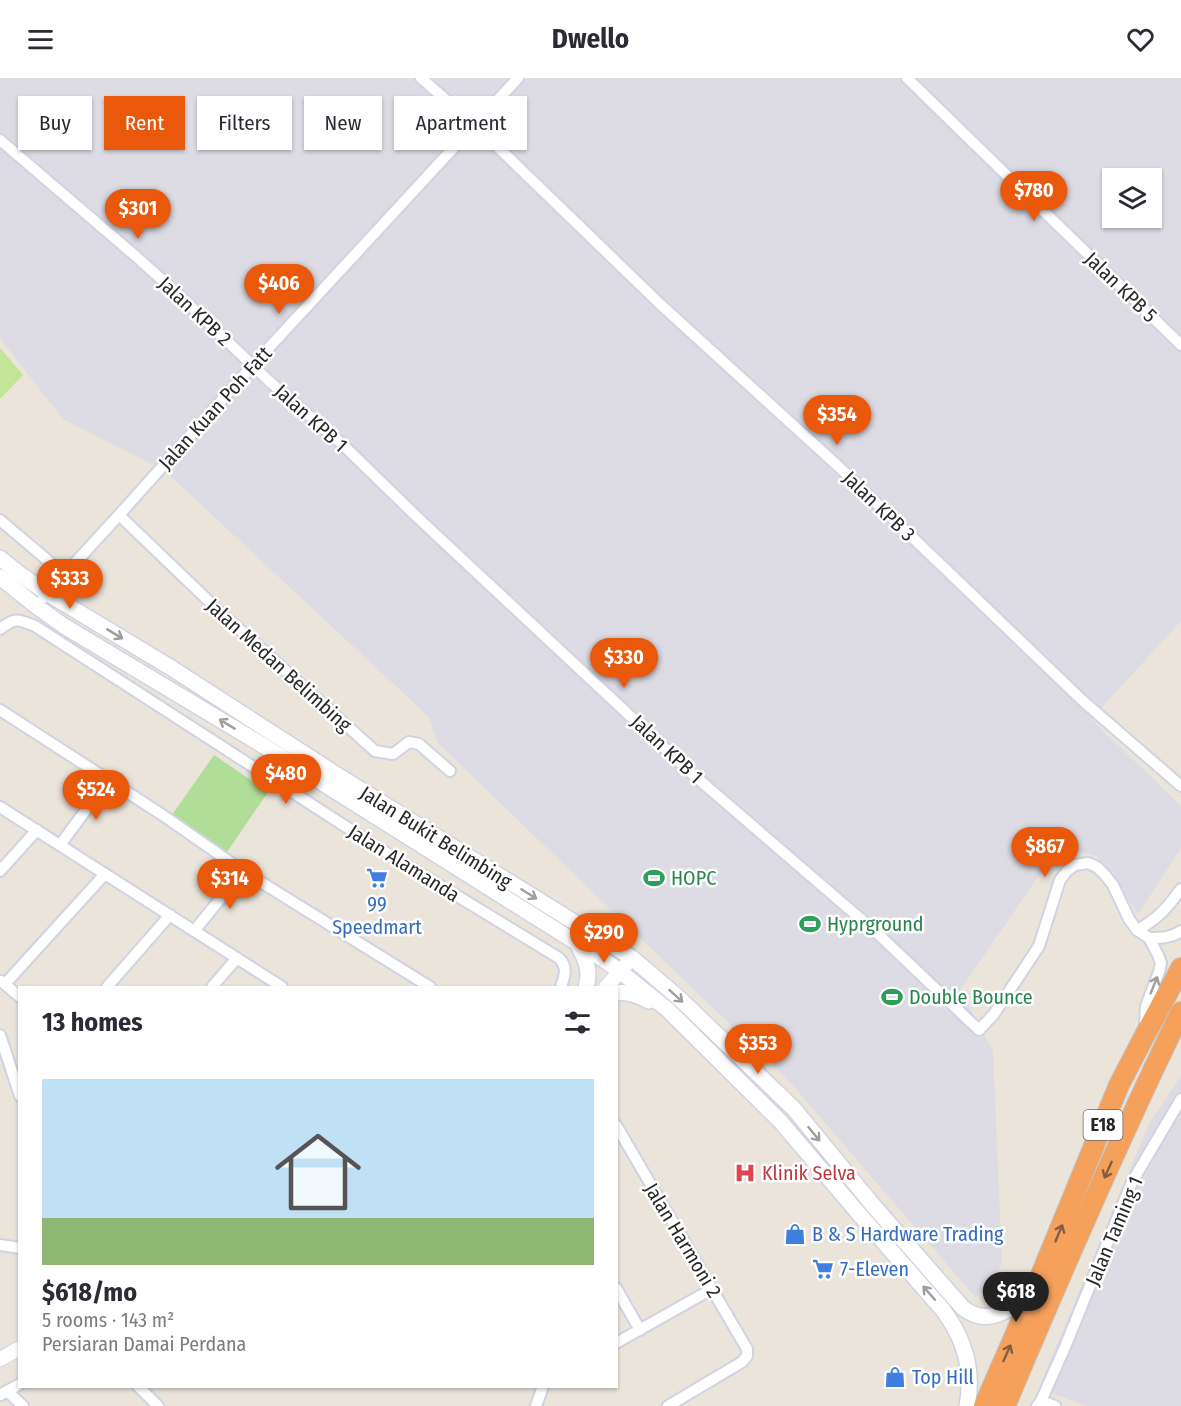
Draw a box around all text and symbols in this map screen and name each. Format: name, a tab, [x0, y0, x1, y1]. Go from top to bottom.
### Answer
icon: menu	[24, 23, 57, 56]
text: Dwello	[552, 23, 629, 55]
icon: heart	[1124, 23, 1157, 56]
chip: Buy	[18, 96, 92, 150]
chip: Rent	[104, 96, 185, 150]
chip: Filters	[197, 96, 292, 150]
chip: New	[304, 96, 382, 150]
chip: Apartment	[394, 96, 527, 150]
map controls	[1102, 168, 1162, 228]
button: layers	[1102, 168, 1162, 228]
pin: $780	[998, 171, 1070, 222]
text: $780	[1014, 178, 1054, 202]
pin: $301	[102, 189, 174, 240]
text: $301	[119, 196, 157, 220]
street label: Jalan KPB 5	[1080, 247, 1162, 327]
pin: $406	[243, 264, 315, 315]
street label: Jalan KPB 2	[154, 271, 237, 351]
text: $406	[258, 271, 300, 295]
street label: Jalan Kuan Poh Fatt	[153, 341, 277, 474]
street label: Jalan KPB 1	[270, 379, 352, 457]
pin: $354	[801, 395, 873, 446]
text: $354	[817, 402, 857, 426]
street label: Jalan KPB 3	[838, 466, 920, 546]
pin: $333	[34, 559, 106, 610]
text: $333	[51, 566, 89, 590]
street label: Jalan Medan Belimbing	[201, 593, 357, 737]
one-way arrow	[106, 629, 123, 641]
pin: $330	[588, 638, 660, 689]
text: $330	[604, 645, 644, 669]
street label: Jalan KPB 1	[626, 710, 708, 788]
one-way arrow	[219, 717, 236, 729]
pin: $480	[250, 754, 322, 805]
text: $480	[265, 761, 307, 785]
pin: $524	[60, 770, 132, 821]
text: $524	[77, 777, 115, 801]
street label: Jalan Bukit Belimbing	[356, 781, 517, 894]
street label: Jalan Alamanda	[344, 819, 464, 907]
pin: $867	[1009, 827, 1081, 878]
text: $867	[1025, 834, 1065, 858]
pin: $314	[194, 859, 266, 910]
text: $314	[211, 866, 249, 890]
supermarket icon: 99 Speedmart	[365, 866, 389, 890]
sports icon: HOPC	[642, 866, 666, 890]
place label: HOPC	[671, 866, 716, 890]
one-way arrow	[520, 889, 537, 901]
place label: 99 Speedmart	[332, 892, 422, 939]
sports icon: Hyprground	[798, 912, 822, 936]
place label: Hyprground	[827, 912, 923, 936]
pin: $290	[568, 913, 640, 964]
text: $290	[584, 920, 624, 944]
one-way arrow	[1149, 976, 1160, 995]
sports icon: Double Bounce	[880, 985, 904, 1009]
place label: Double Bounce	[909, 985, 1033, 1009]
one-way arrow	[668, 989, 683, 1003]
icon: filters	[561, 1006, 594, 1039]
text: 13 homes	[42, 1007, 143, 1038]
pin: $353	[722, 1024, 794, 1075]
text: $353	[739, 1031, 777, 1055]
road number: E18	[1084, 1110, 1122, 1140]
icon: home	[264, 1118, 372, 1226]
one-way arrow	[807, 1126, 821, 1141]
one-way arrow	[1101, 1160, 1113, 1178]
hospital icon: Klinik Selva	[733, 1161, 757, 1185]
place label: Klinik Selva	[762, 1161, 856, 1185]
street label: Jalan Taming 1	[1080, 1173, 1148, 1289]
street label: Jalan Harmoni 2	[639, 1178, 727, 1302]
shop icon: B & S Hardware Trading	[783, 1222, 807, 1246]
place label: B & S Hardware Trading	[812, 1222, 1004, 1246]
one-way arrow	[1054, 1225, 1065, 1243]
supermarket icon: 7-Eleven	[811, 1257, 835, 1281]
place label: 7-Eleven	[840, 1257, 909, 1281]
pin: $618	[980, 1272, 1052, 1323]
text: $618/mo	[42, 1277, 137, 1308]
text: $618	[997, 1279, 1035, 1303]
one-way arrow	[922, 1286, 936, 1301]
text: 5 rooms · 143 m²	[42, 1308, 174, 1332]
text: Persiaran Damai Perdana	[42, 1332, 246, 1356]
one-way arrow	[1002, 1344, 1014, 1362]
shop icon: Top Hill	[883, 1365, 907, 1389]
place label: Top Hill	[912, 1365, 974, 1389]

